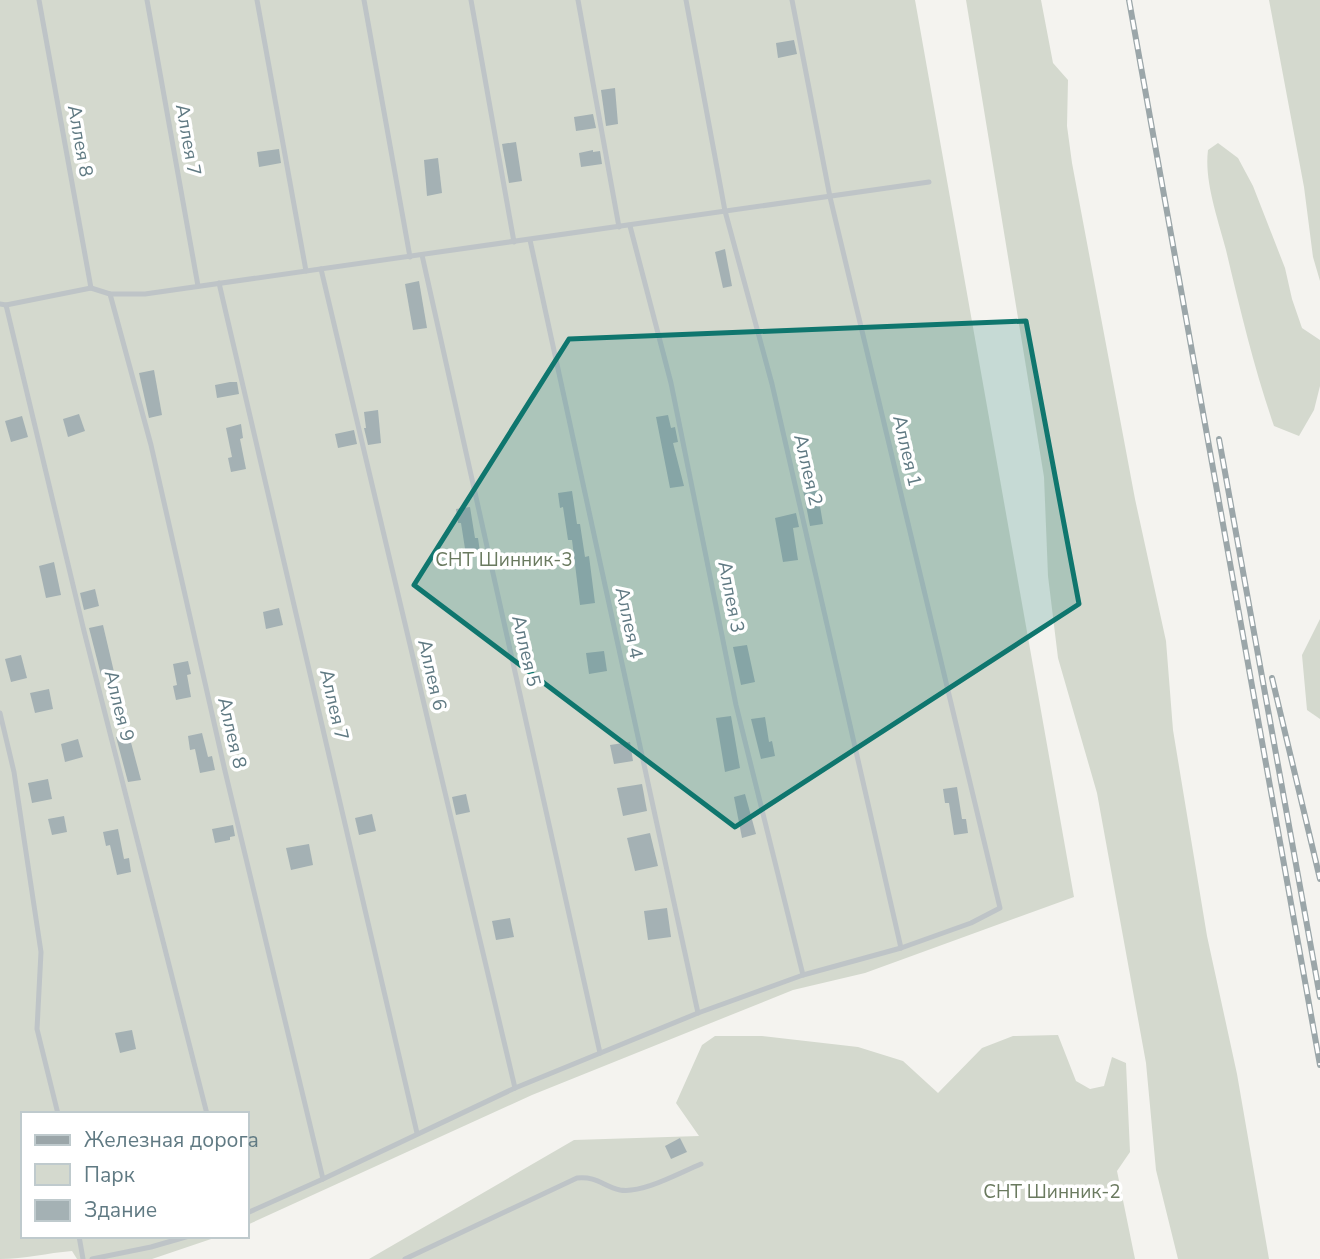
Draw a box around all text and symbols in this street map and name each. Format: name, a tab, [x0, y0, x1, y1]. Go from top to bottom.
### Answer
street label: Аллея 7	[169, 102, 207, 178]
street label: Аллея 8	[61, 103, 99, 179]
street label: Аллея 1	[886, 413, 928, 489]
street label: Аллея 2	[787, 432, 829, 508]
park label: СНТ Шинник-3	[435, 547, 573, 573]
street label: Аллея 3	[711, 559, 751, 635]
street label: Аллея 4	[609, 585, 649, 661]
street label: Аллея 5	[505, 613, 547, 689]
street label: Аллея 6	[411, 637, 453, 713]
street label: Аллея 7	[313, 667, 355, 743]
street label: Аллея 9	[98, 668, 140, 744]
street label: Аллея 8	[211, 695, 253, 771]
legend	[21, 1112, 248, 1238]
text: Железная дорога	[84, 1126, 259, 1154]
text: Парк	[84, 1161, 136, 1189]
park label: СНТ Шинник-2	[983, 1179, 1121, 1205]
text: Здание	[84, 1196, 157, 1224]

